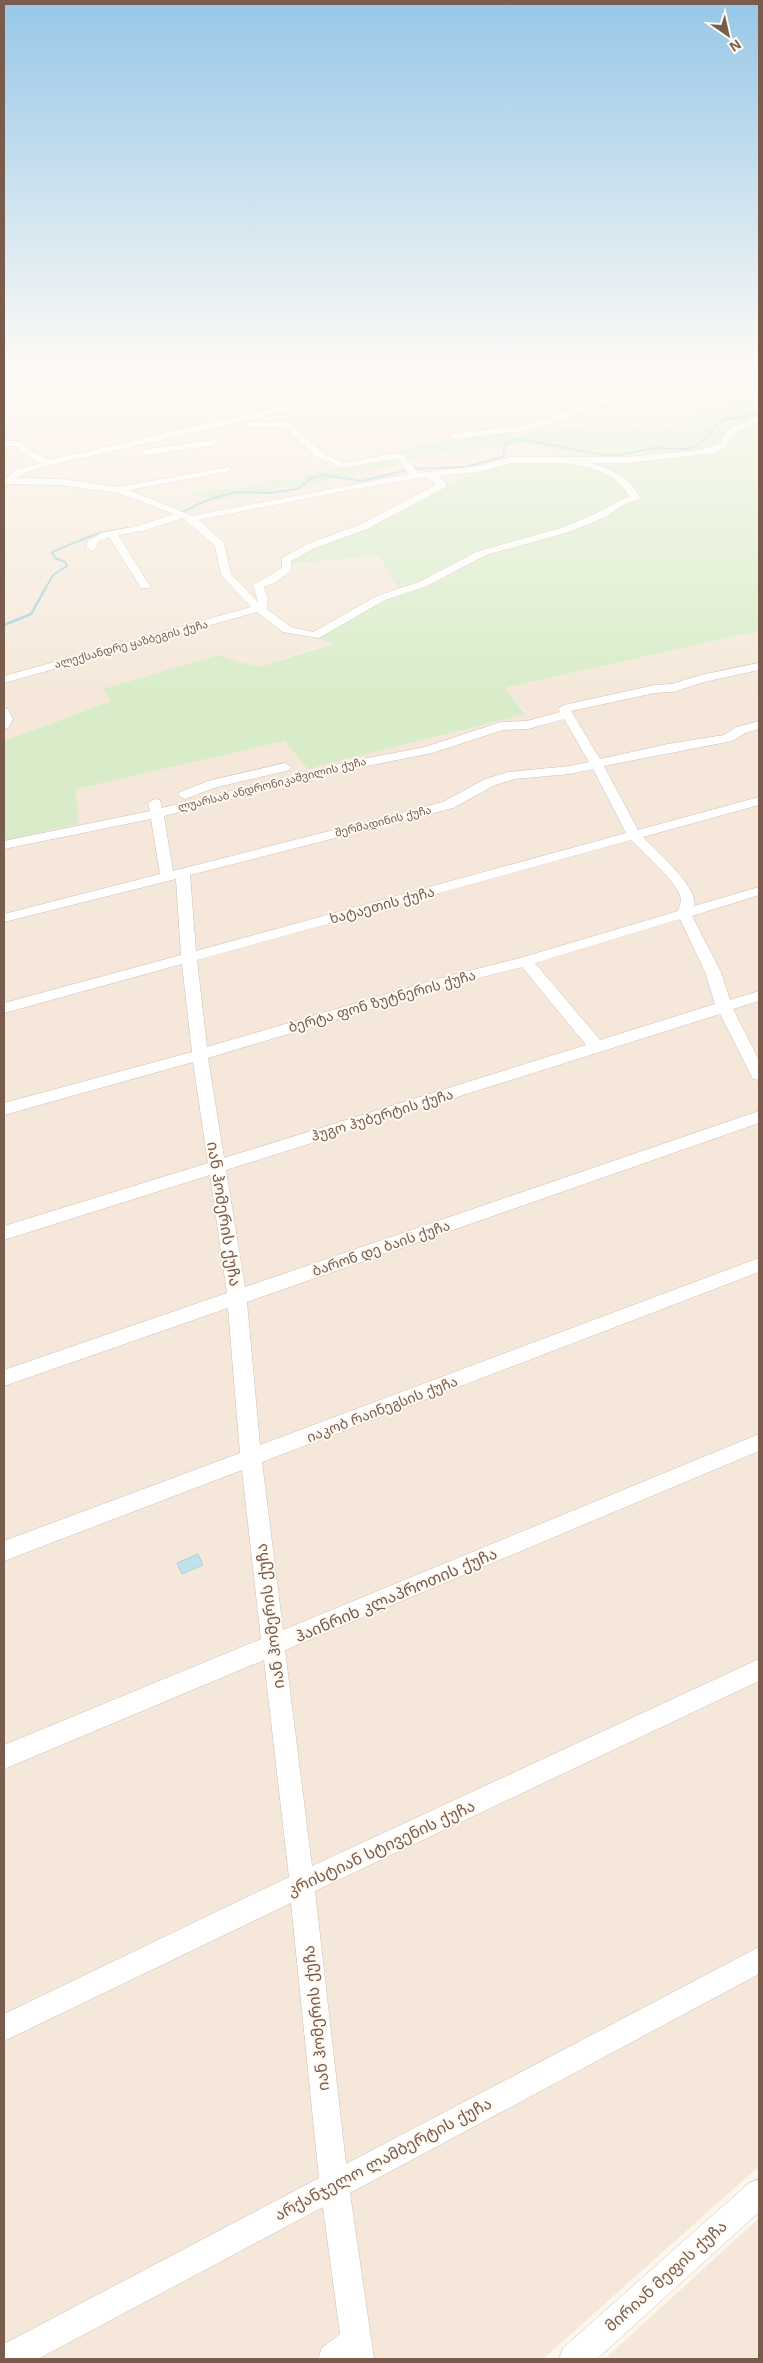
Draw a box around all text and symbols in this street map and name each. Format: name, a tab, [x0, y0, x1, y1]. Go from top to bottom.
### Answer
north arrow	[703, 10, 753, 60]
text: N	[727, 36, 744, 55]
street label: ალექსანდრე ყაზბეგის ქუჩა	[53, 618, 209, 671]
street label: ლუარსაბ ანდრონიკაშვილის ქუჩა	[177, 755, 368, 814]
street label: შერმადინის ქუჩა	[334, 803, 433, 840]
street label: ხატაეთის ქუჩა	[328, 883, 436, 928]
street label: ბერტა ფონ ზუტნერის ქუჩა	[286, 967, 478, 1036]
street label: ჰუგო ჰუბერტის ქუჩა	[309, 1086, 455, 1145]
street label: იან ჰომერის ქუჩა	[203, 1140, 244, 1288]
street label: ბარონ დე ბაის ქუჩა	[310, 1217, 452, 1280]
street label: იაკობ რაინეგსის ქუჩა	[304, 1373, 460, 1446]
street label: იან ჰომერის ქუჩა	[253, 1542, 288, 1690]
street label: ჰაინრიხ კლაპროთის ქუჩა	[292, 1545, 500, 1647]
street label: კრისტიან სტივენის ქუჩა	[284, 1797, 478, 1900]
street label: იან ჰომერის ქუჩა	[300, 1944, 333, 2092]
street label: არქანჯელო ლამბერტის ქუჩა	[272, 2094, 495, 2225]
street label: მირიან მეფის ქუჩა	[602, 2217, 731, 2336]

